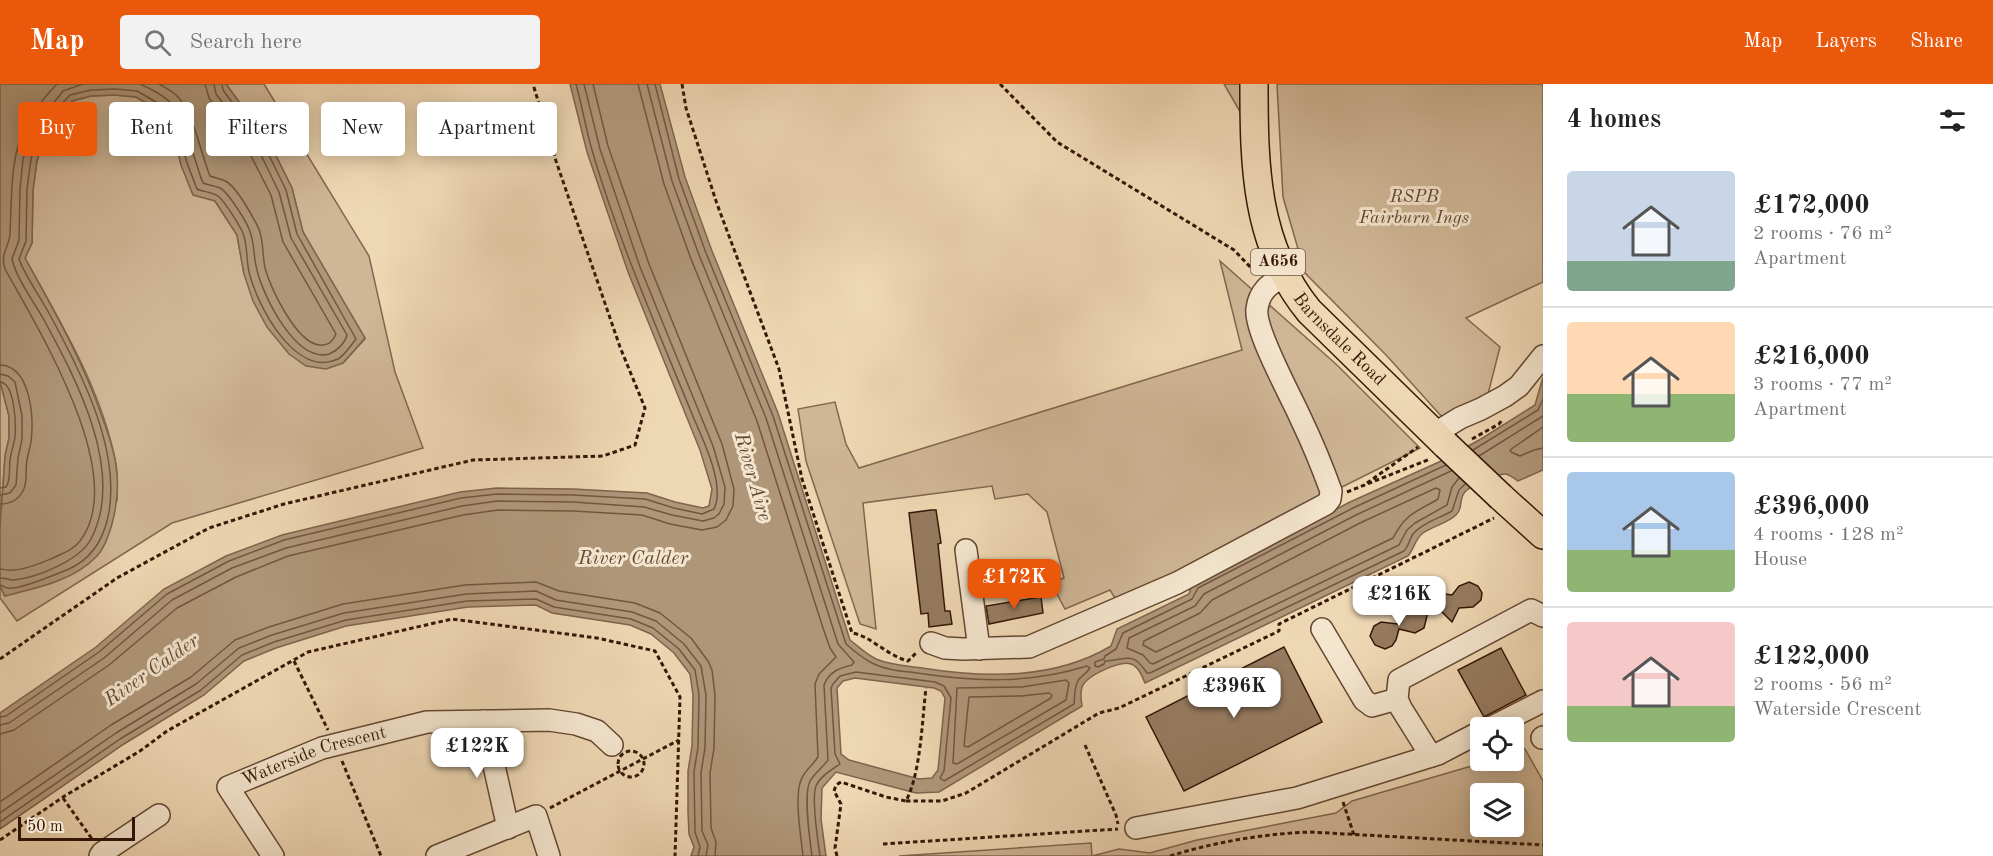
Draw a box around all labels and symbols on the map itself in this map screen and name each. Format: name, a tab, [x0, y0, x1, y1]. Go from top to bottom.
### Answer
park label: RSPB Fairburn Ings	[1358, 188, 1470, 227]
road number: A656	[1251, 249, 1305, 275]
street label: Barnsdale Road	[1290, 290, 1389, 389]
water label: River Aire	[730, 430, 774, 523]
water label: River Calder	[577, 549, 689, 569]
pin: £172K	[972, 559, 1056, 610]
pin: £216K	[1357, 576, 1441, 627]
water label: River Calder	[100, 631, 203, 711]
pin: £396K	[1192, 668, 1276, 719]
street label: Waterside Crescent	[239, 723, 388, 789]
pin: £122K	[435, 728, 519, 779]
scale bar	[18, 814, 135, 842]

